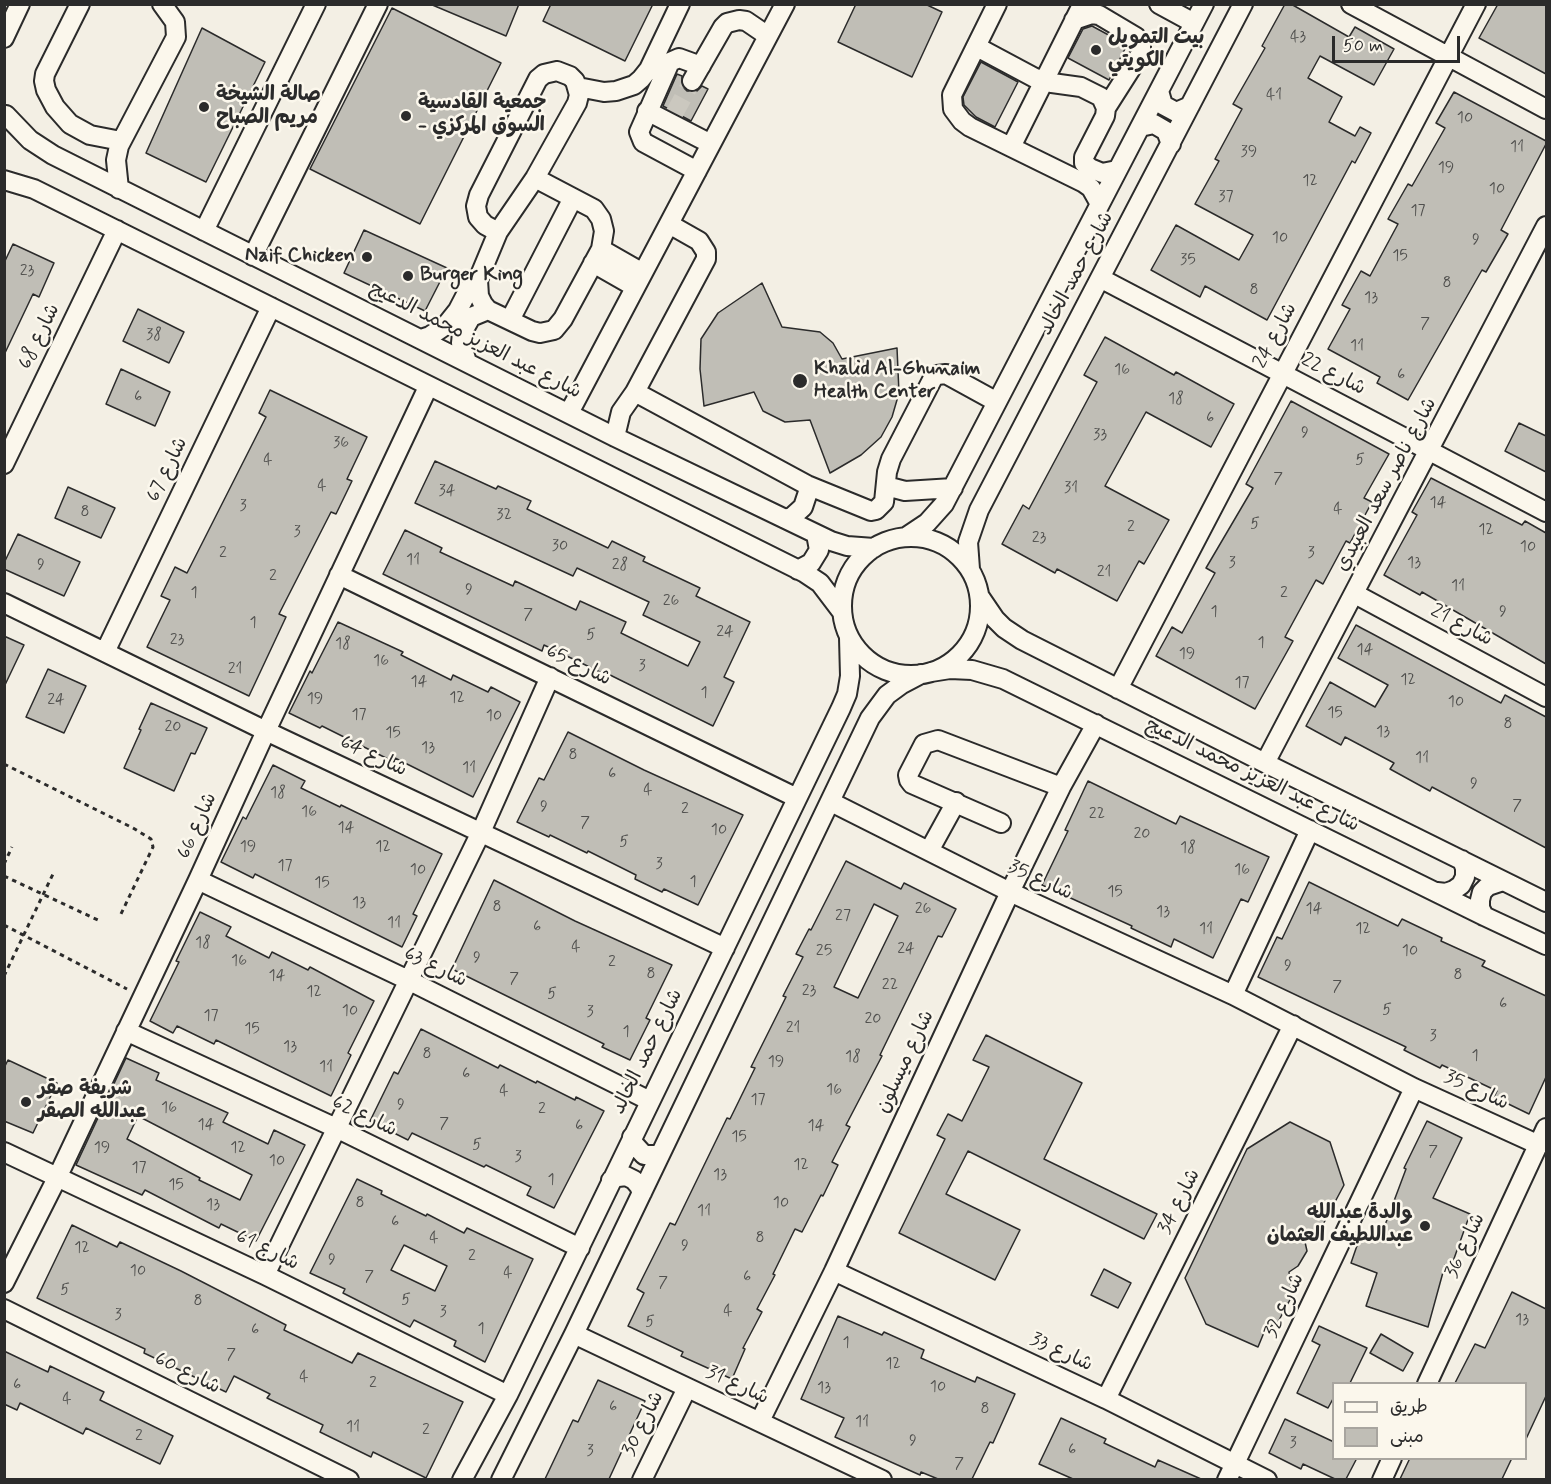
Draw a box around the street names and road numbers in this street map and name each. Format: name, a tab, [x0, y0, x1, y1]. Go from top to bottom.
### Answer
street label: شارع حمد الخالد	[1034, 208, 1120, 340]
street label: شارع عبد العزيز محمد الدعيج	[365, 277, 585, 405]
street label: شارع 24	[1249, 299, 1303, 373]
street label: شارع 68	[14, 300, 66, 374]
street label: شارع 22	[1297, 349, 1369, 401]
street label: شارع ناصر سعد العبيدي	[1331, 394, 1443, 576]
street label: شارع 67	[142, 434, 194, 506]
street label: شارع 21	[1426, 600, 1496, 652]
street label: شارع 65	[541, 640, 615, 692]
street label: شارع عبد العزيز محمد الدعيج	[1141, 714, 1363, 838]
street label: شارع 64	[336, 731, 410, 783]
street label: شارع 66	[173, 789, 223, 863]
street label: شارع 35	[1004, 856, 1076, 906]
street label: شارع 63	[399, 942, 471, 994]
street label: شارع حمد الخالد	[607, 985, 689, 1119]
street label: شارع ميسلون	[872, 1007, 940, 1117]
street label: شارع 35	[1440, 1066, 1512, 1116]
street label: شارع 62	[328, 1091, 400, 1143]
street label: شارع 34	[1153, 1165, 1207, 1239]
street label: شارع 36	[1441, 1210, 1491, 1282]
street label: شارع 61	[231, 1225, 303, 1277]
street label: شارع 32	[1260, 1270, 1310, 1342]
street label: شارع 33	[1026, 1328, 1096, 1378]
street label: شارع 60	[150, 1348, 224, 1400]
street label: شارع 31	[702, 1361, 772, 1411]
street label: شارع 30	[618, 1388, 670, 1460]

